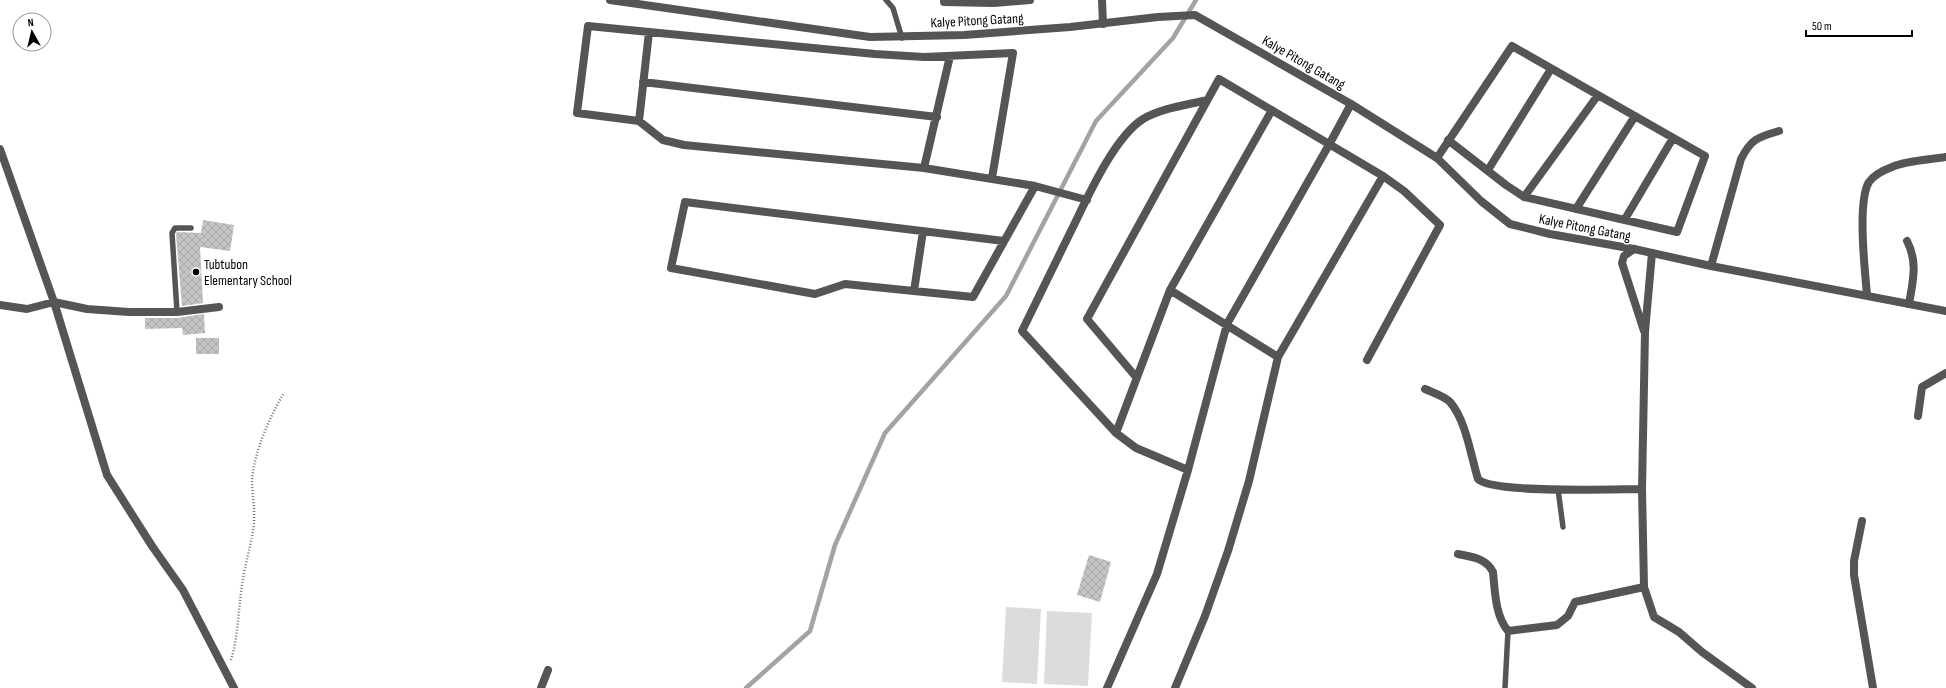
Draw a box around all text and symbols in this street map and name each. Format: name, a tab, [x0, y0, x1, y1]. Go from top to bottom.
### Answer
street label: Kalye Pitong Gatang	[930, 10, 1024, 31]
north arrow	[12, 12, 52, 52]
scale bar	[1806, 12, 1912, 38]
text: N	[27, 16, 35, 29]
text: 50 m	[1812, 19, 1832, 34]
street label: Kalye Pitong Gatang	[1259, 32, 1349, 93]
street label: Kalye Pitong Gatang	[1538, 210, 1633, 245]
place label: Tubtubon Elementary School	[204, 256, 292, 289]
marker: Tubtubon Elementary School	[191, 267, 201, 277]

